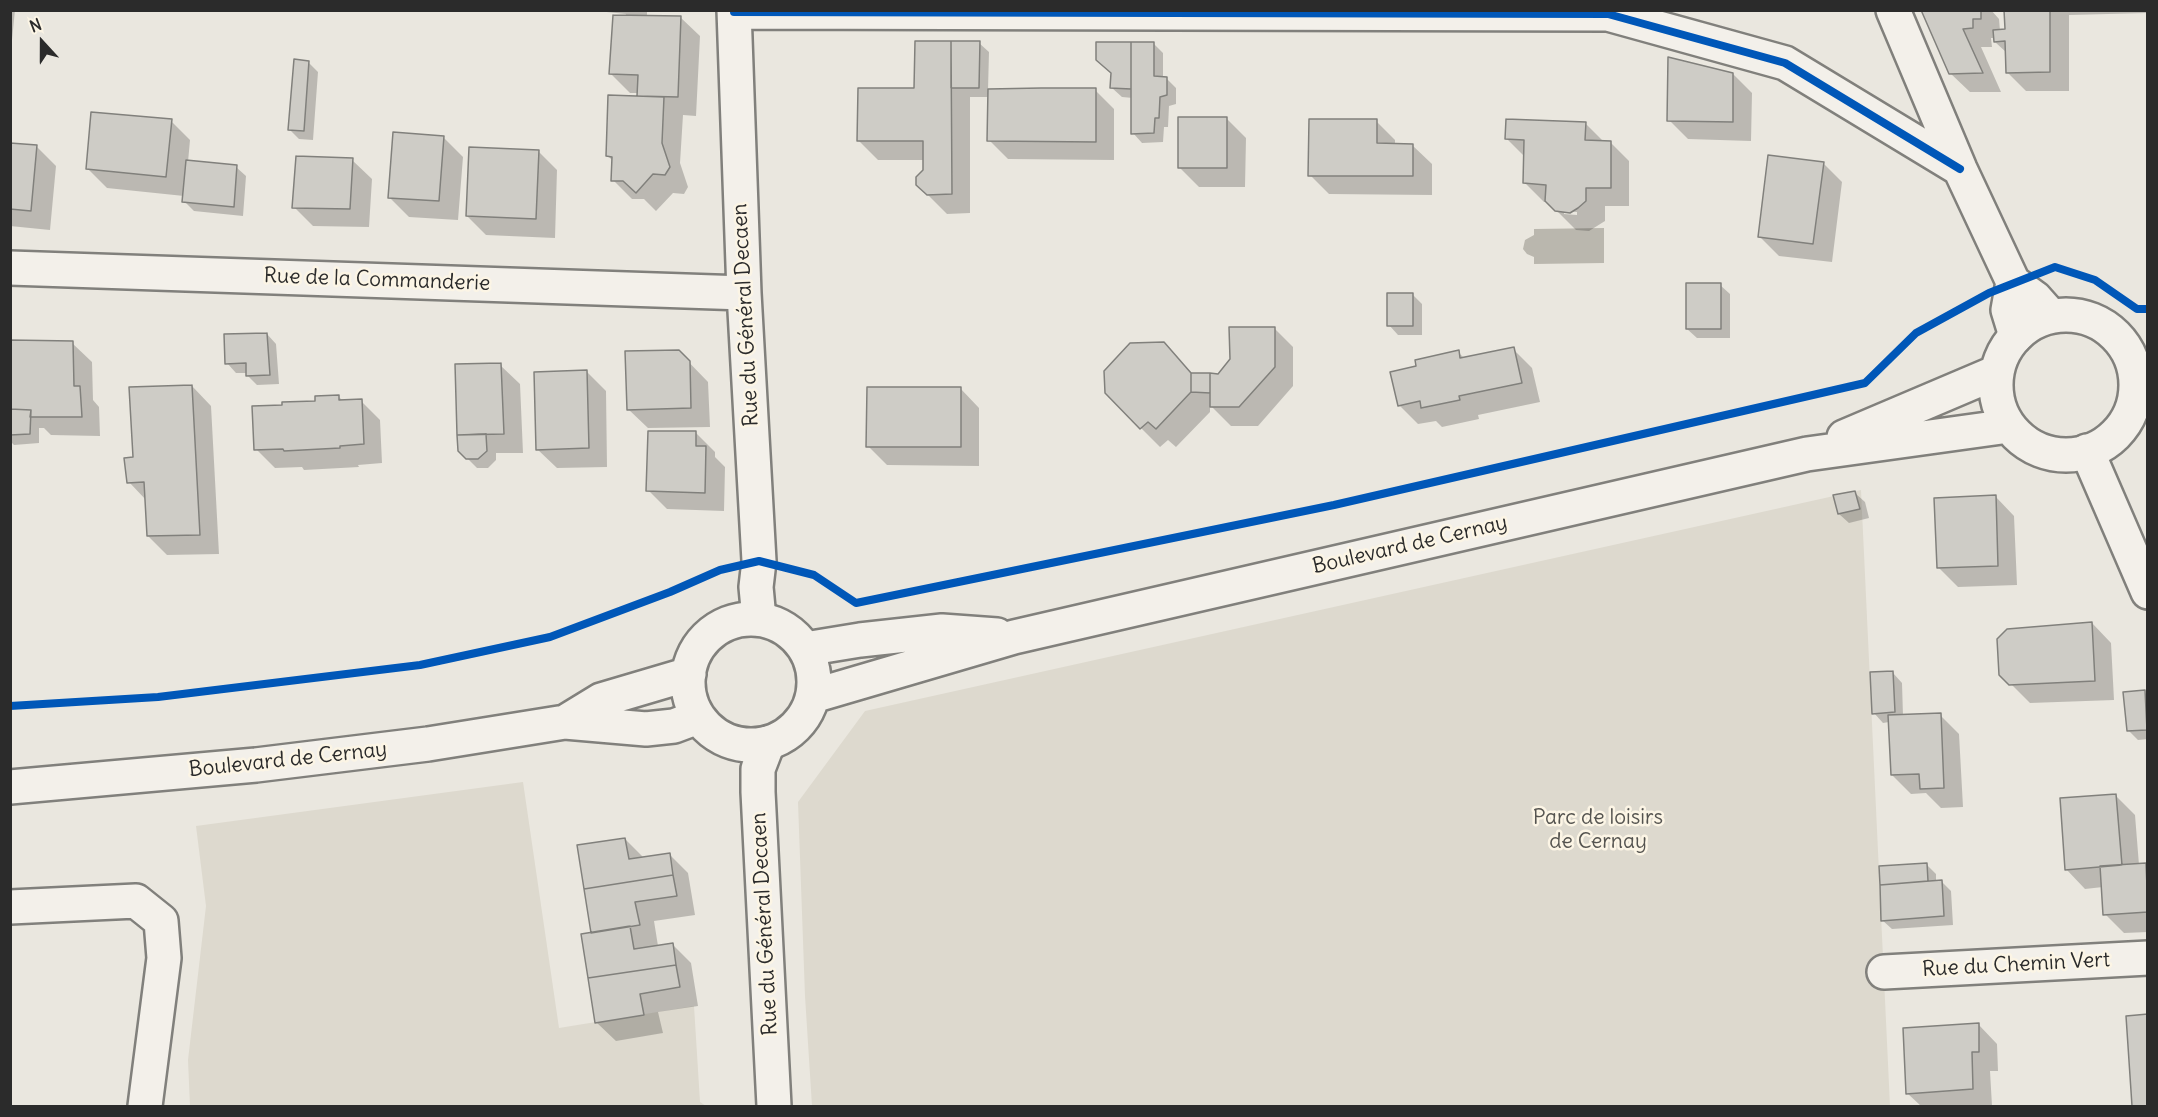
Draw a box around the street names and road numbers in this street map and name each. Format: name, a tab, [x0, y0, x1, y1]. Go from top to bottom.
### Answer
street label: Rue du Général Decaen	[728, 203, 764, 427]
street label: Rue de la Commanderie	[263, 263, 491, 297]
street label: Boulevard de Cernay	[1310, 510, 1510, 580]
street label: Boulevard de Cernay	[188, 737, 388, 783]
street label: Rue du Général Decaen	[747, 812, 783, 1036]
street label: Rue du Chemin Vert	[1921, 947, 2111, 983]

